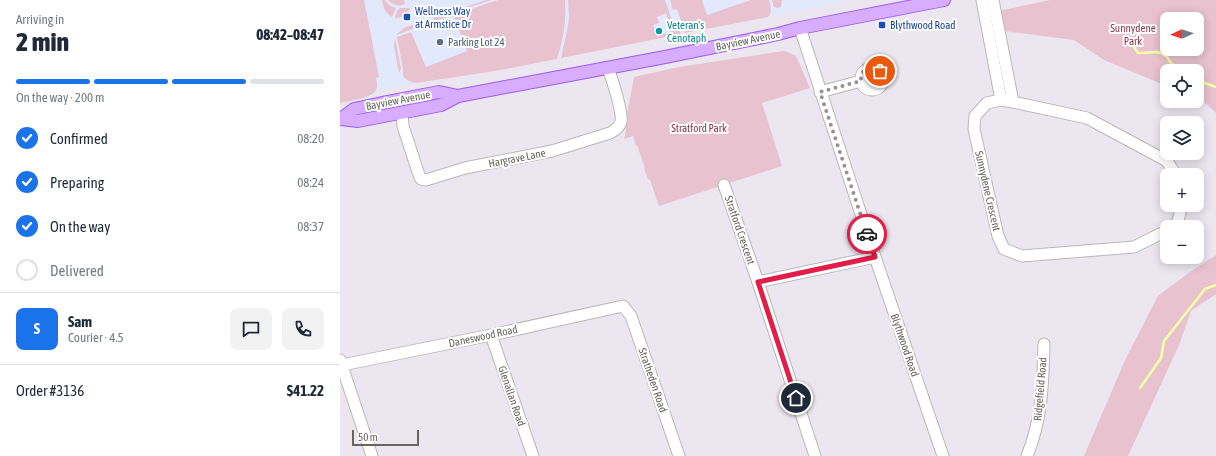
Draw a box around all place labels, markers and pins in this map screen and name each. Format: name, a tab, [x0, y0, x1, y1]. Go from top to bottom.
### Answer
place label: Wellness Way at Armstice Dr	[415, 5, 472, 30]
marker: Wellness Way at Armstice Dr	[402, 12, 412, 22]
place label: Veteran's Cenotaph	[667, 19, 706, 44]
place label: Blythwood Road	[890, 19, 956, 31]
marker: Blythwood Road	[877, 20, 887, 30]
marker: Veteran's Cenotaph	[654, 26, 664, 36]
place label: Parking Lot 24	[448, 36, 505, 48]
marker: Parking Lot 24	[435, 37, 445, 47]
pin	[863, 54, 897, 88]
pin	[779, 381, 813, 415]

